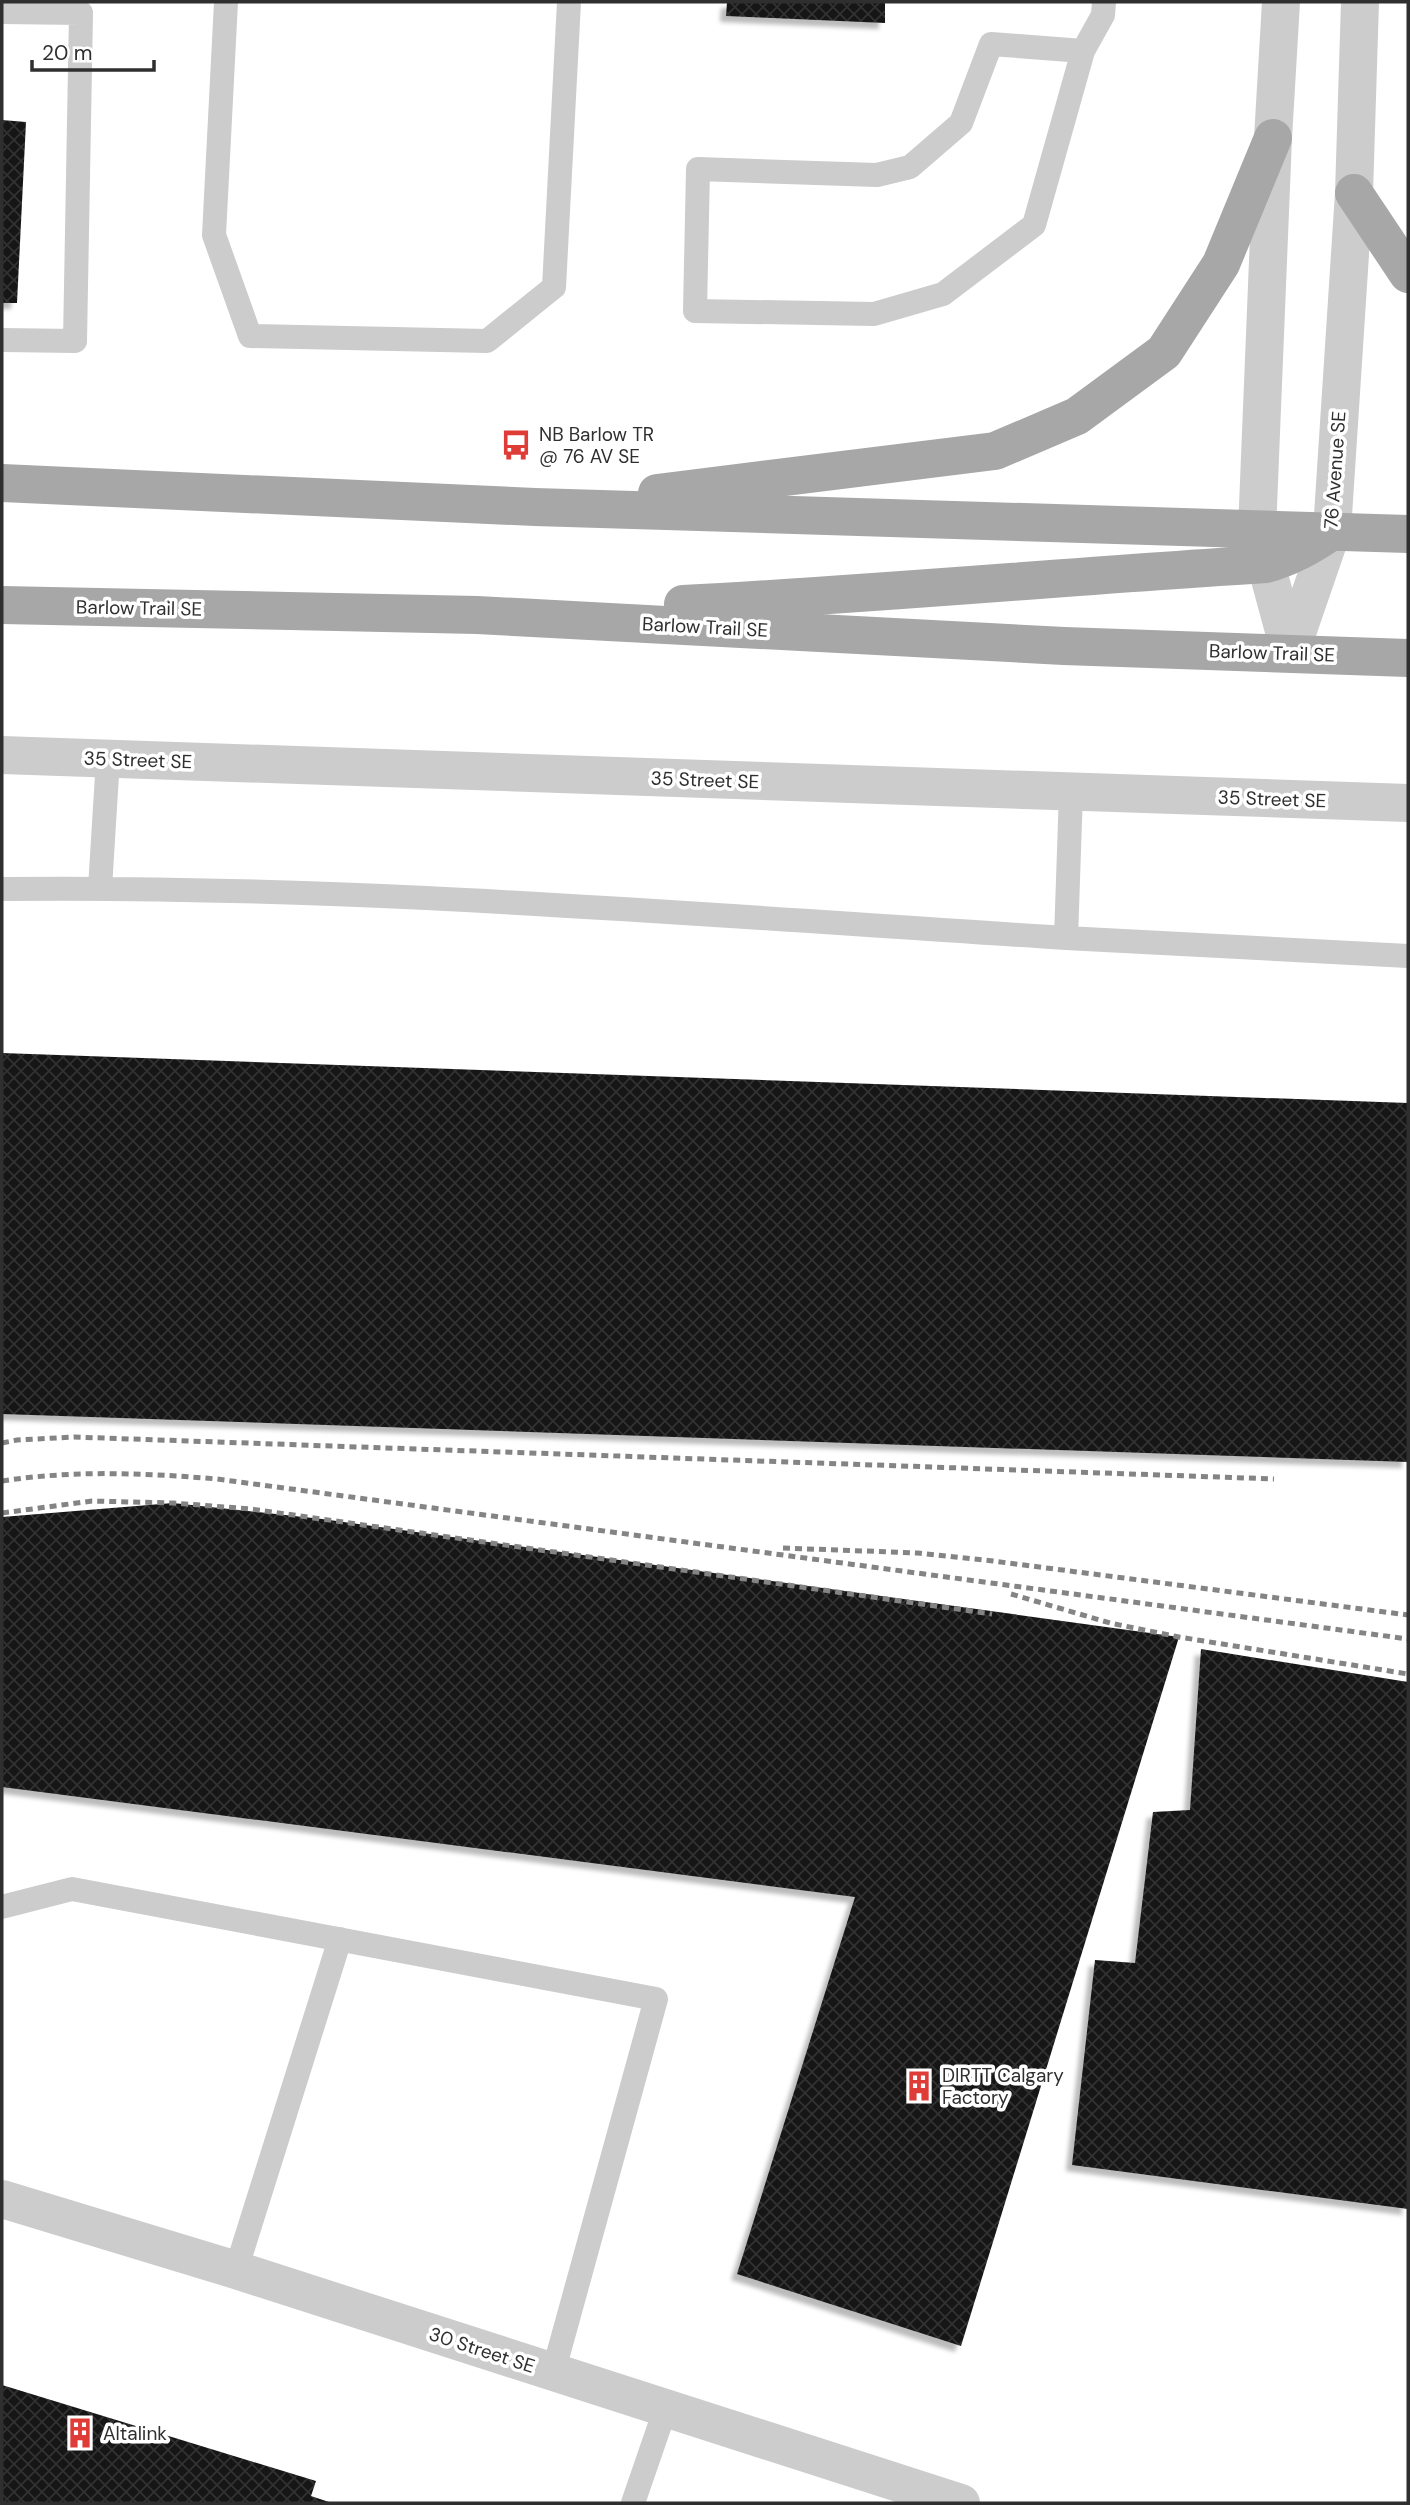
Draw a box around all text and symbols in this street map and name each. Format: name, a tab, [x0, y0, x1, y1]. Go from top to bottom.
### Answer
scale bar	[32, 28, 154, 72]
text: 20 m	[42, 39, 93, 67]
street label: 76 Avenue SE	[1318, 410, 1352, 530]
place label: NB Barlow TR @ 76 AV SE	[539, 422, 654, 469]
bus stop icon: NB Barlow TR @ 76 AV SE	[499, 428, 533, 462]
street label: Barlow Trail SE	[76, 594, 202, 622]
street label: Barlow Trail SE	[641, 611, 769, 643]
street label: Barlow Trail SE	[1209, 638, 1335, 668]
street label: 35 Street SE	[83, 746, 193, 774]
street label: 35 Street SE	[650, 766, 760, 794]
street label: 35 Street SE	[1217, 785, 1327, 813]
place label: DIRTT Calgary Factory	[942, 2063, 1064, 2110]
building icon: DIRTT Calgary Factory	[902, 2069, 936, 2103]
street label: 30 Street SE	[426, 2321, 538, 2379]
building icon: Altalink	[63, 2416, 97, 2450]
place label: Altalink	[103, 2421, 167, 2446]

